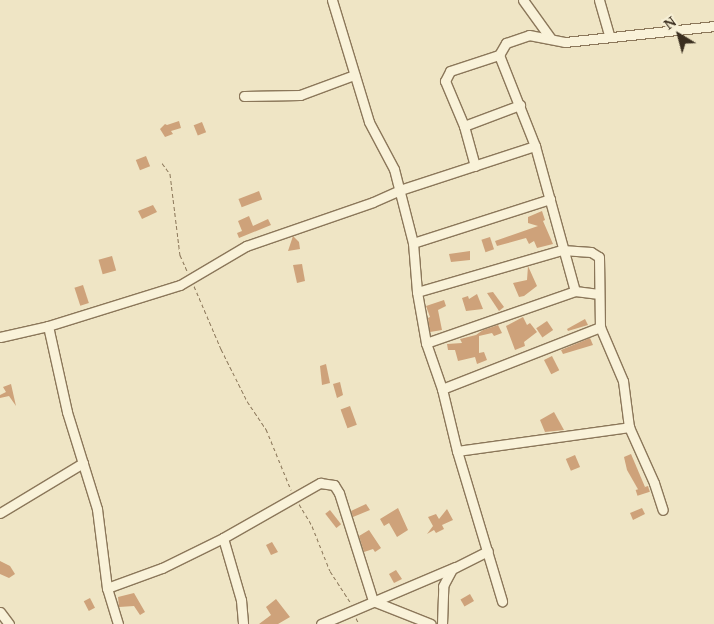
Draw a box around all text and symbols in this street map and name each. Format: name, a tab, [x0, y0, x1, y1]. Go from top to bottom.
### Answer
north arrow	[654, 10, 704, 60]
text: N	[660, 12, 680, 34]

